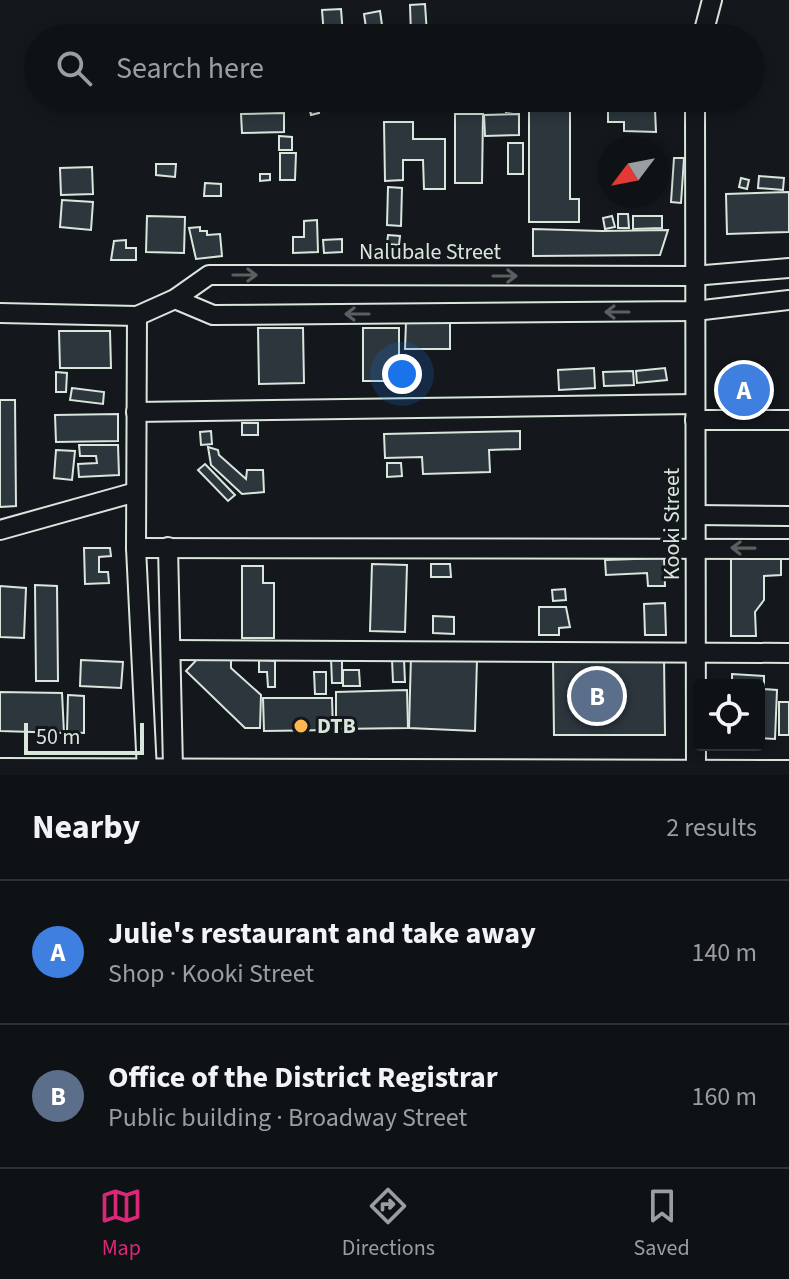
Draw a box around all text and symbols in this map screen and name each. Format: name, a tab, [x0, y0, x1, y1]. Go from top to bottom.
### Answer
search box	[24, 24, 765, 112]
icon: search	[52, 46, 96, 90]
text: Search here	[116, 47, 264, 90]
north arrow	[597, 136, 669, 208]
street label: Nalubale Street	[359, 236, 502, 268]
one-way arrow	[231, 267, 258, 283]
one-way arrow	[491, 268, 518, 284]
one-way arrow	[604, 304, 631, 320]
one-way arrow	[344, 306, 371, 322]
your location	[382, 354, 422, 394]
pin: A	[718, 360, 770, 420]
street label: Kooki Street	[656, 467, 688, 580]
one-way arrow	[730, 540, 757, 556]
pin: B	[571, 666, 623, 726]
map controls	[693, 679, 765, 751]
button: locate	[693, 679, 765, 751]
place label: DTB	[317, 710, 356, 742]
marker: DTB	[292, 717, 310, 735]
scale bar	[24, 719, 144, 755]
text: 50 m	[36, 721, 81, 753]
text: Nearby	[32, 803, 140, 852]
text: 2 results	[666, 809, 757, 846]
text: Julie's restaurant and take away	[108, 912, 536, 955]
text: A	[51, 934, 65, 971]
text: 140 m	[691, 934, 757, 971]
text: Shop · Kooki Street	[108, 955, 314, 992]
text: Office of the District Registrar	[108, 1056, 498, 1099]
text: B	[50, 1078, 66, 1115]
text: 160 m	[691, 1078, 757, 1115]
text: Public building · Broadway Street	[108, 1099, 467, 1136]
tab: Map	[99, 1184, 143, 1264]
tab: Directions	[342, 1184, 435, 1264]
tab: Saved	[634, 1184, 690, 1264]

